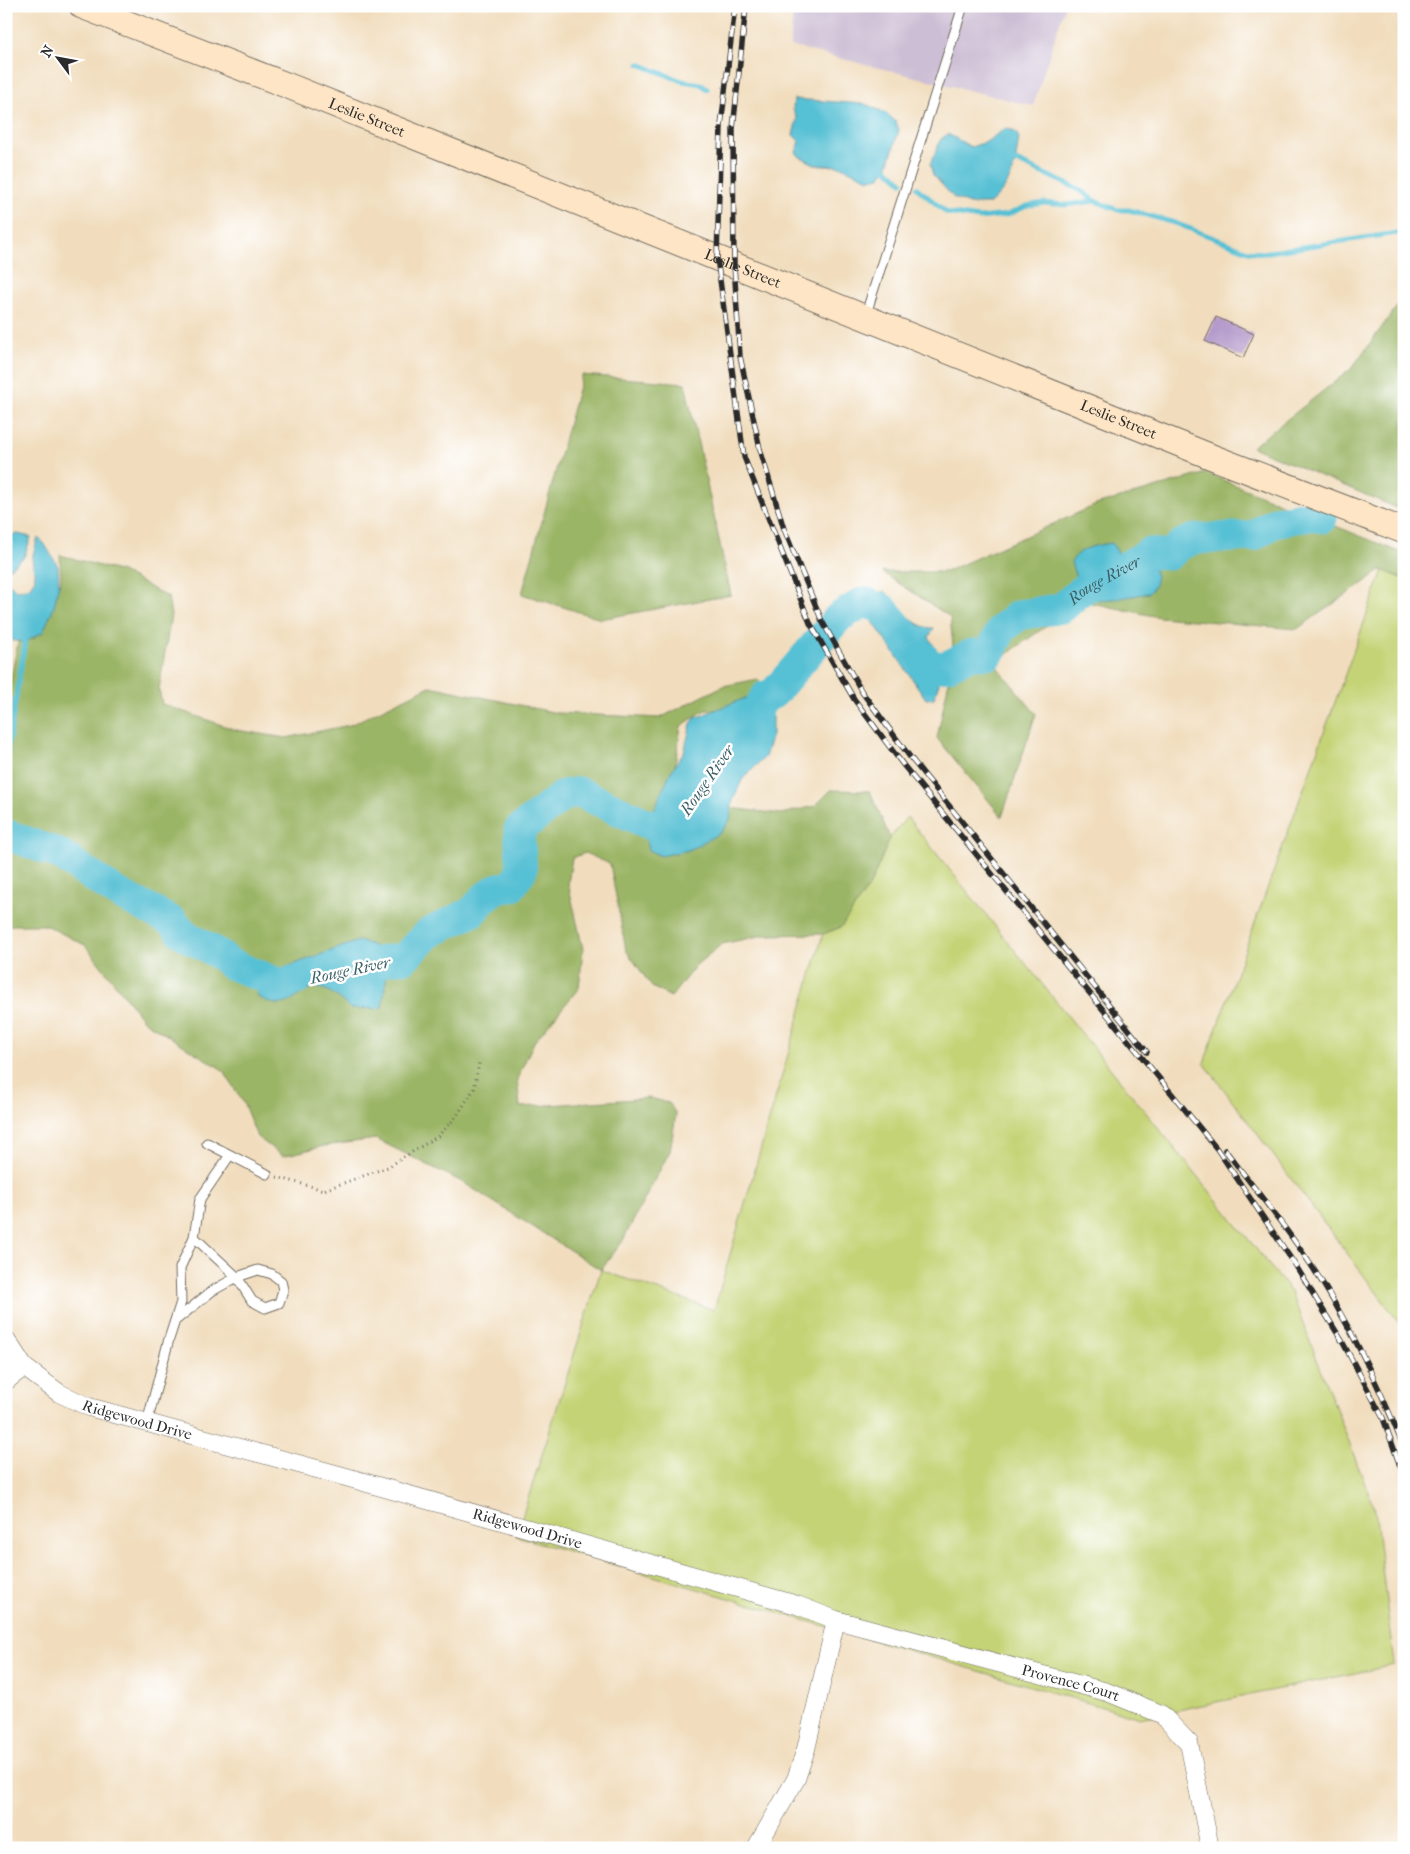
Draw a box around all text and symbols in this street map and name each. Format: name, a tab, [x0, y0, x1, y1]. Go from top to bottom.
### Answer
north arrow	[32, 32, 82, 82]
text: N	[37, 42, 58, 60]
street label: Leslie Street	[326, 94, 408, 141]
street label: Leslie Street	[702, 245, 784, 292]
street label: Leslie Street	[1078, 396, 1160, 443]
water label: Rouge River	[1063, 550, 1145, 609]
water label: Rouge River	[675, 740, 739, 820]
water label: Rouge River	[307, 952, 394, 988]
street label: Ridgewood Drive	[79, 1396, 195, 1444]
street label: Ridgewood Drive	[471, 1504, 585, 1553]
street label: Provence Court	[1020, 1661, 1123, 1706]

